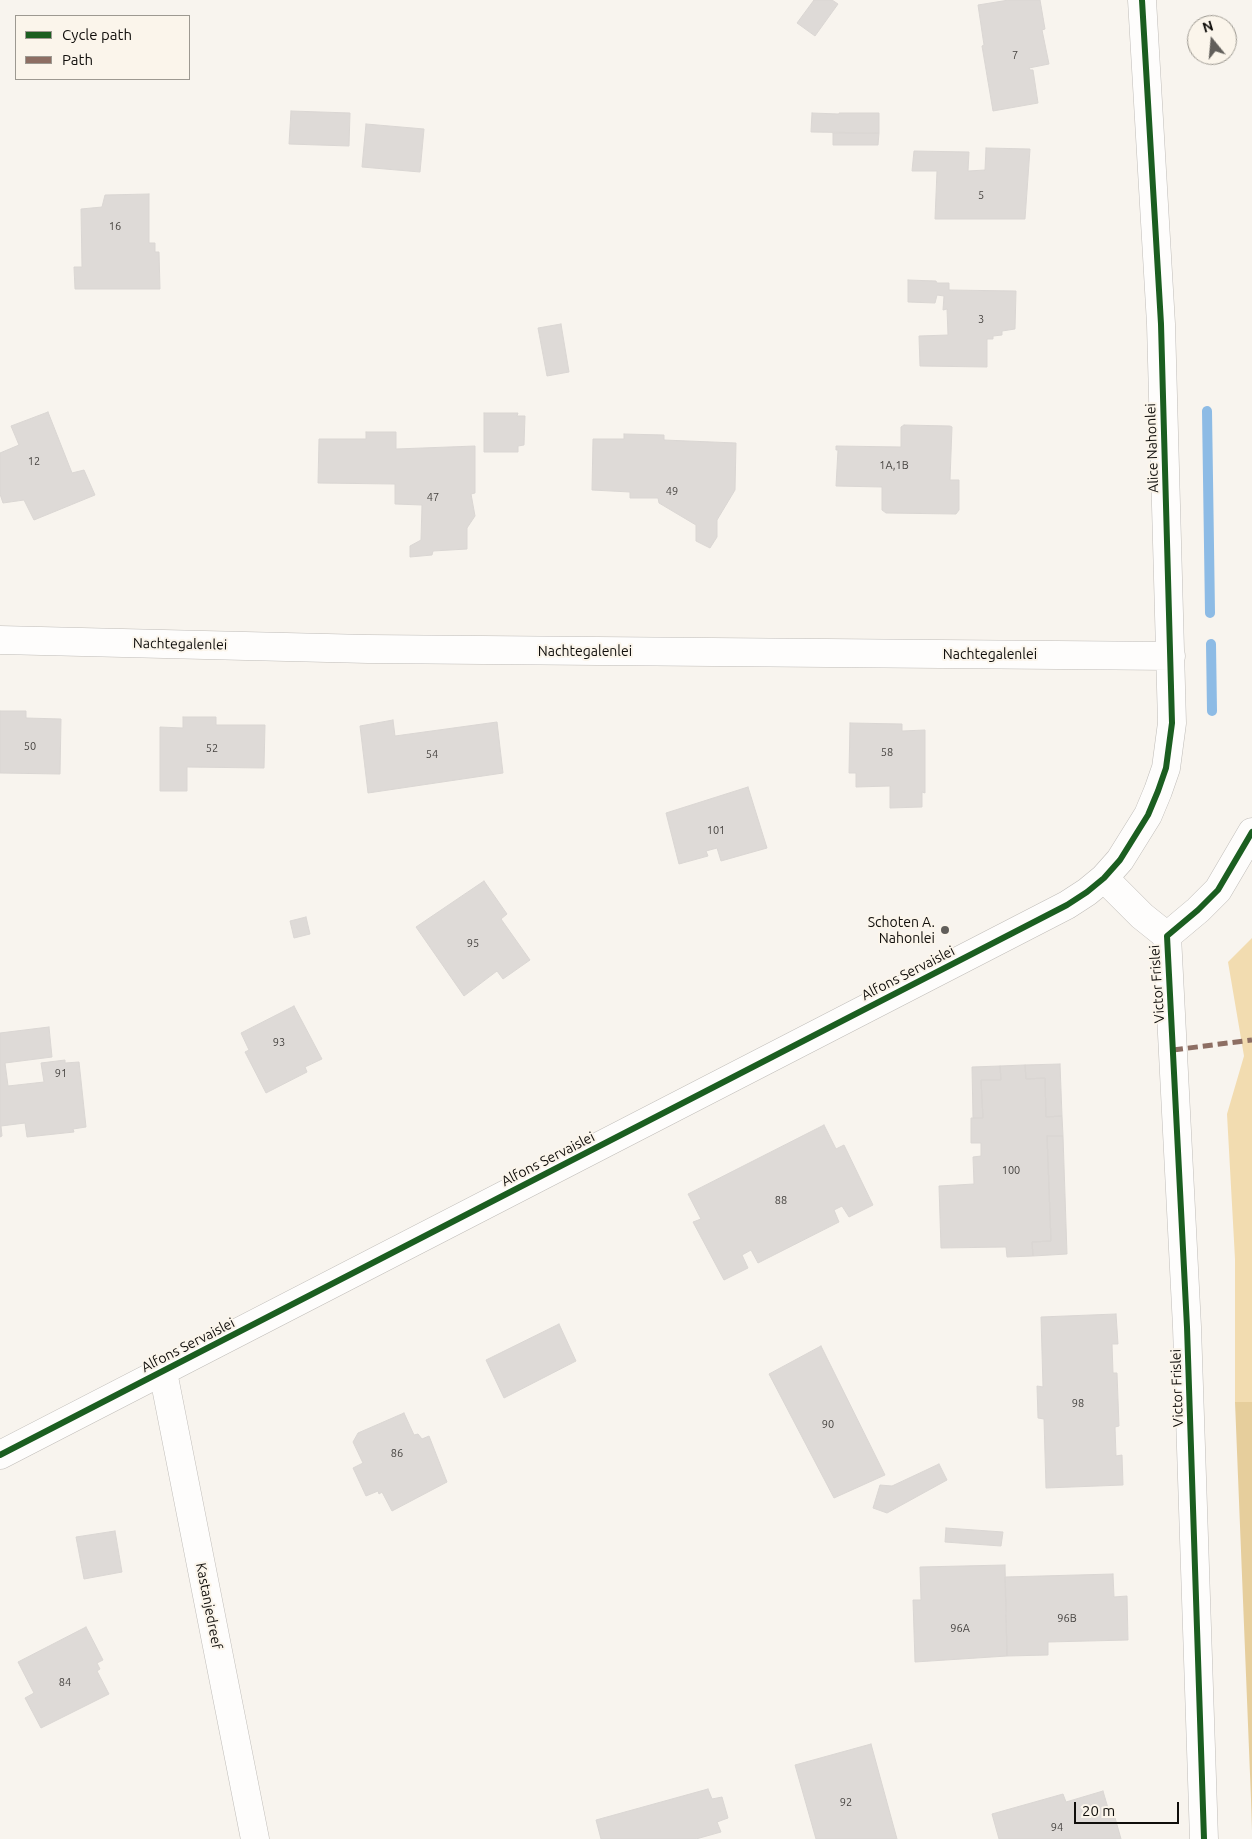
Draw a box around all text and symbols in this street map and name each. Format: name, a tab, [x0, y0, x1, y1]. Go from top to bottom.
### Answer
legend	[15, 15, 190, 80]
north arrow	[1187, 15, 1237, 65]
text: N	[1201, 17, 1215, 36]
text: Cycle path	[62, 26, 132, 43]
house number: 7	[1012, 48, 1018, 62]
text: Path	[62, 51, 93, 68]
house number: 5	[978, 188, 984, 202]
house number: 16	[109, 219, 121, 233]
house number: 3	[978, 312, 984, 326]
street label: Alice Nahonlei	[1142, 403, 1162, 493]
house number: 12	[28, 454, 40, 468]
house number: 1A,1B	[879, 458, 909, 472]
house number: 49	[666, 484, 678, 498]
house number: 47	[427, 490, 439, 504]
street label: Nachtegalenlei	[133, 635, 227, 653]
street label: Nachtegalenlei	[538, 643, 632, 659]
street label: Nachtegalenlei	[943, 646, 1037, 662]
house number: 50	[24, 739, 36, 753]
house number: 52	[206, 741, 218, 755]
house number: 58	[881, 745, 893, 759]
house number: 54	[426, 747, 438, 761]
house number: 101	[707, 823, 725, 837]
place label: Schoten A. Nahonlei	[868, 914, 935, 946]
marker: Schoten A. Nahonlei	[939, 924, 951, 936]
house number: 95	[467, 936, 479, 950]
street label: Alfons Servaislei	[859, 942, 957, 1004]
street label: Victor Frislei	[1146, 944, 1168, 1024]
house number: 93	[273, 1035, 285, 1049]
house number: 91	[55, 1066, 67, 1080]
street label: Alfons Servaislei	[499, 1128, 597, 1190]
house number: 100	[1002, 1163, 1020, 1177]
house number: 88	[775, 1193, 787, 1207]
street label: Alfons Servaislei	[139, 1314, 237, 1376]
street label: Victor Frislei	[1167, 1349, 1187, 1427]
house number: 98	[1072, 1396, 1084, 1410]
house number: 90	[822, 1417, 834, 1431]
house number: 86	[391, 1446, 403, 1460]
street label: Kastanjedreef	[192, 1561, 226, 1651]
house number: 96B	[1057, 1611, 1077, 1625]
house number: 96A	[950, 1621, 970, 1635]
house number: 84	[59, 1675, 71, 1689]
scale bar	[1077, 1792, 1182, 1824]
house number: 92	[840, 1795, 852, 1809]
text: 20 m	[1082, 1802, 1115, 1819]
house number: 94	[1051, 1820, 1063, 1834]

